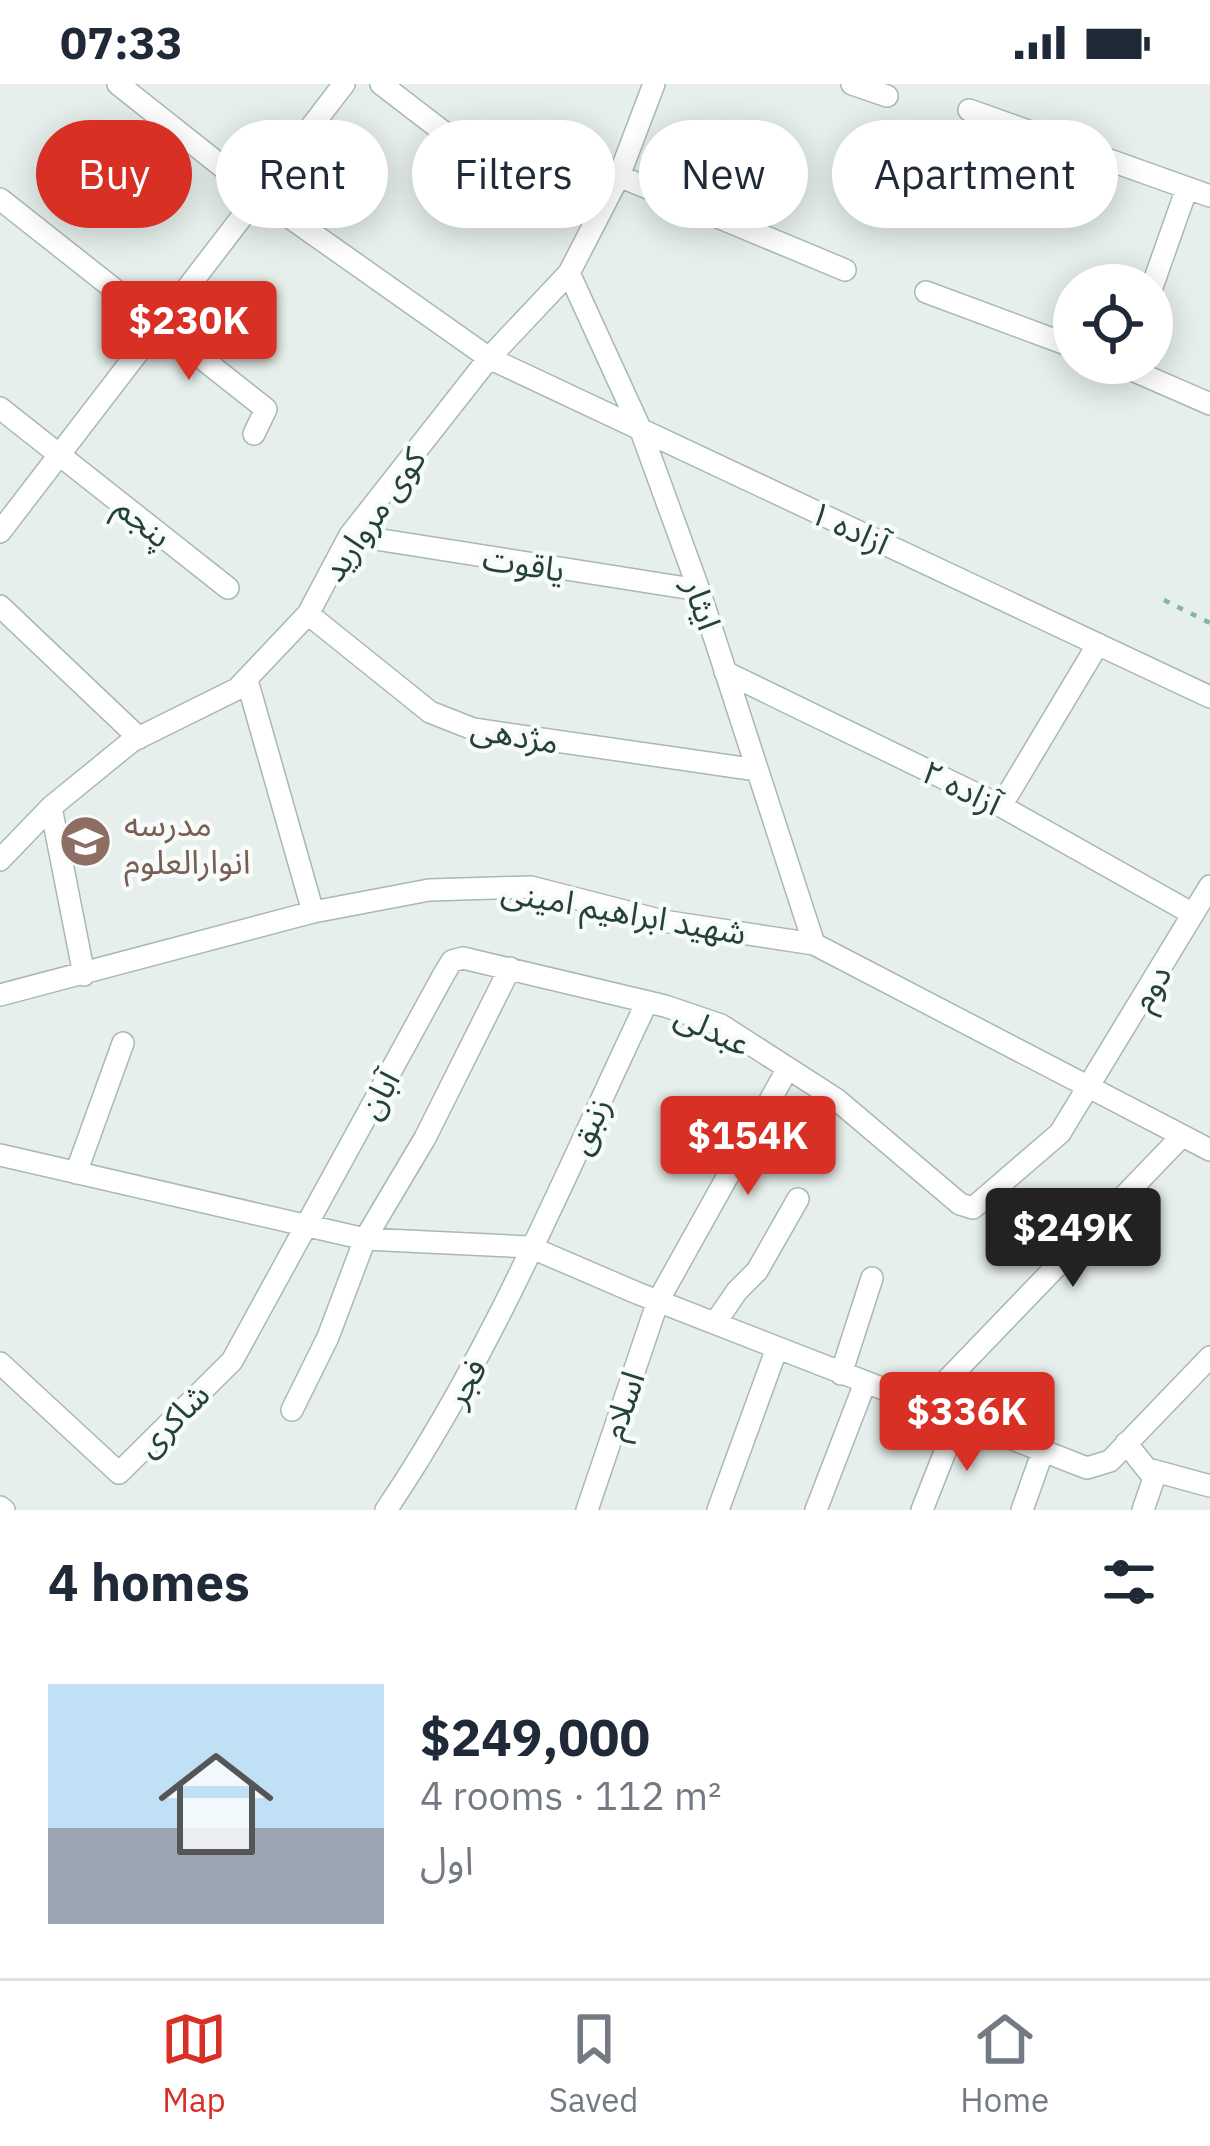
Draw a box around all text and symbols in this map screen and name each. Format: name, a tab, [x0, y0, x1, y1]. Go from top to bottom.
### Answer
text: 07:33	[60, 13, 183, 71]
chip: Buy	[36, 120, 192, 228]
chip: Rent	[216, 120, 388, 228]
chip: Filters	[412, 120, 615, 228]
chip: New	[639, 120, 808, 228]
chip: Apartment	[832, 120, 1118, 228]
map controls	[1053, 264, 1173, 384]
button: locate	[1053, 264, 1173, 384]
pin: $230K	[105, 281, 273, 383]
text: $230K	[129, 294, 249, 345]
street label: کوی مروارید	[311, 438, 435, 589]
street label: پنجم	[104, 485, 181, 561]
street label: آزاده ۱	[803, 490, 898, 565]
street label: یاقوت	[480, 535, 568, 591]
street label: ایثار	[674, 572, 732, 635]
street label: مژدهی	[468, 705, 562, 763]
street label: آزاده ۲	[915, 750, 1010, 825]
place label: مدرسه انوارالعلوم	[124, 802, 251, 887]
school or university icon: مدرسه انوارالعلوم	[57, 814, 113, 870]
street label: شهید ابراهیم امینی	[497, 868, 750, 959]
street label: دوم	[1120, 956, 1184, 1020]
street label: عبدلی	[668, 993, 758, 1065]
street label: آبان	[347, 1061, 409, 1126]
street label: زنبق	[556, 1090, 620, 1160]
pin: $154K	[664, 1096, 832, 1198]
text: $154K	[688, 1109, 808, 1160]
pin: $249K	[989, 1188, 1157, 1290]
text: $249K	[1013, 1201, 1133, 1252]
street label: فجر	[434, 1350, 496, 1415]
street label: اسلام	[590, 1365, 657, 1446]
pin: $336K	[883, 1372, 1051, 1474]
street label: شاکری	[126, 1373, 218, 1465]
text: $336K	[907, 1385, 1027, 1436]
text: 4 homes	[48, 1549, 250, 1615]
icon: filters	[1096, 1549, 1162, 1615]
text: $249,000	[420, 1704, 650, 1770]
icon: home	[144, 1732, 288, 1876]
text: 4 rooms · 112 m²	[420, 1770, 722, 1821]
text: اول	[420, 1835, 474, 1886]
tab: Map	[161, 2006, 227, 2121]
tab: Saved	[549, 2006, 639, 2121]
tab: Home	[960, 2006, 1049, 2121]

